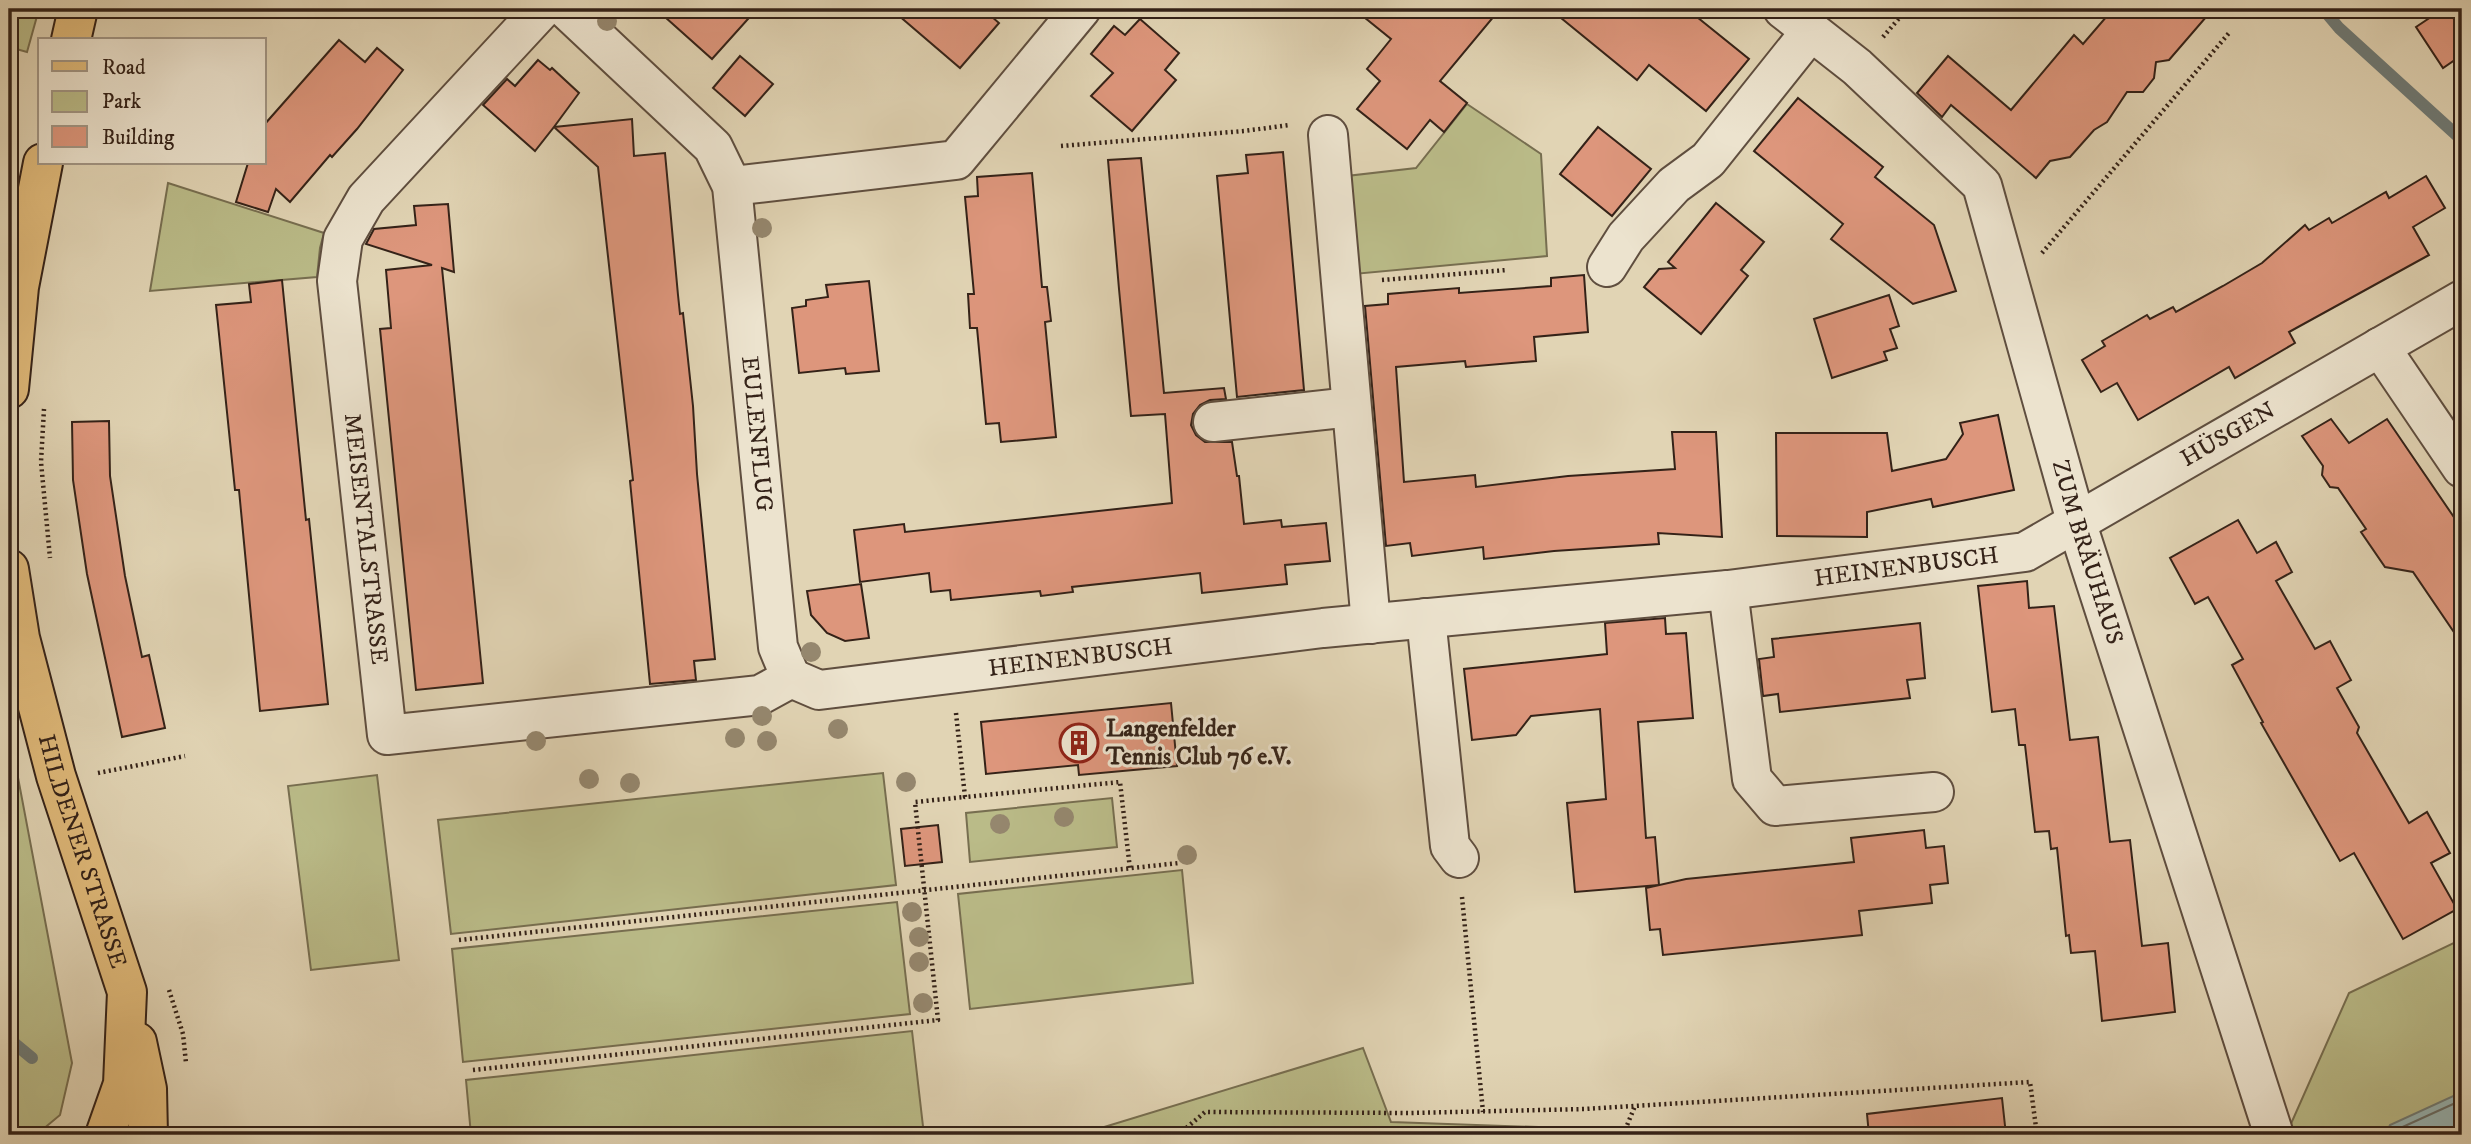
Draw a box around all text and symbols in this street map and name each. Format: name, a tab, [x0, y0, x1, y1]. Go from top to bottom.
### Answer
legend	[38, 38, 266, 164]
text: Road	[102, 55, 146, 81]
text: Park	[102, 89, 142, 115]
text: Building	[102, 125, 175, 151]
street label: EULENFLUG	[734, 355, 779, 513]
street label: HÜSGEN	[2175, 396, 2281, 474]
street label: MEISENTALSTRASSE	[337, 412, 394, 666]
street label: ZUM BRÄUHAUS	[2045, 457, 2130, 648]
street label: HEINENBUSCH	[1812, 540, 2001, 594]
street label: HEINENBUSCH	[987, 632, 1175, 684]
place label: Langenfelder Tennis Club 76 e.V.	[1105, 714, 1292, 772]
building icon: Langenfelder Tennis Club 76 e.V.	[1058, 722, 1100, 764]
street label: HILDENER STRASSE	[31, 731, 133, 972]

